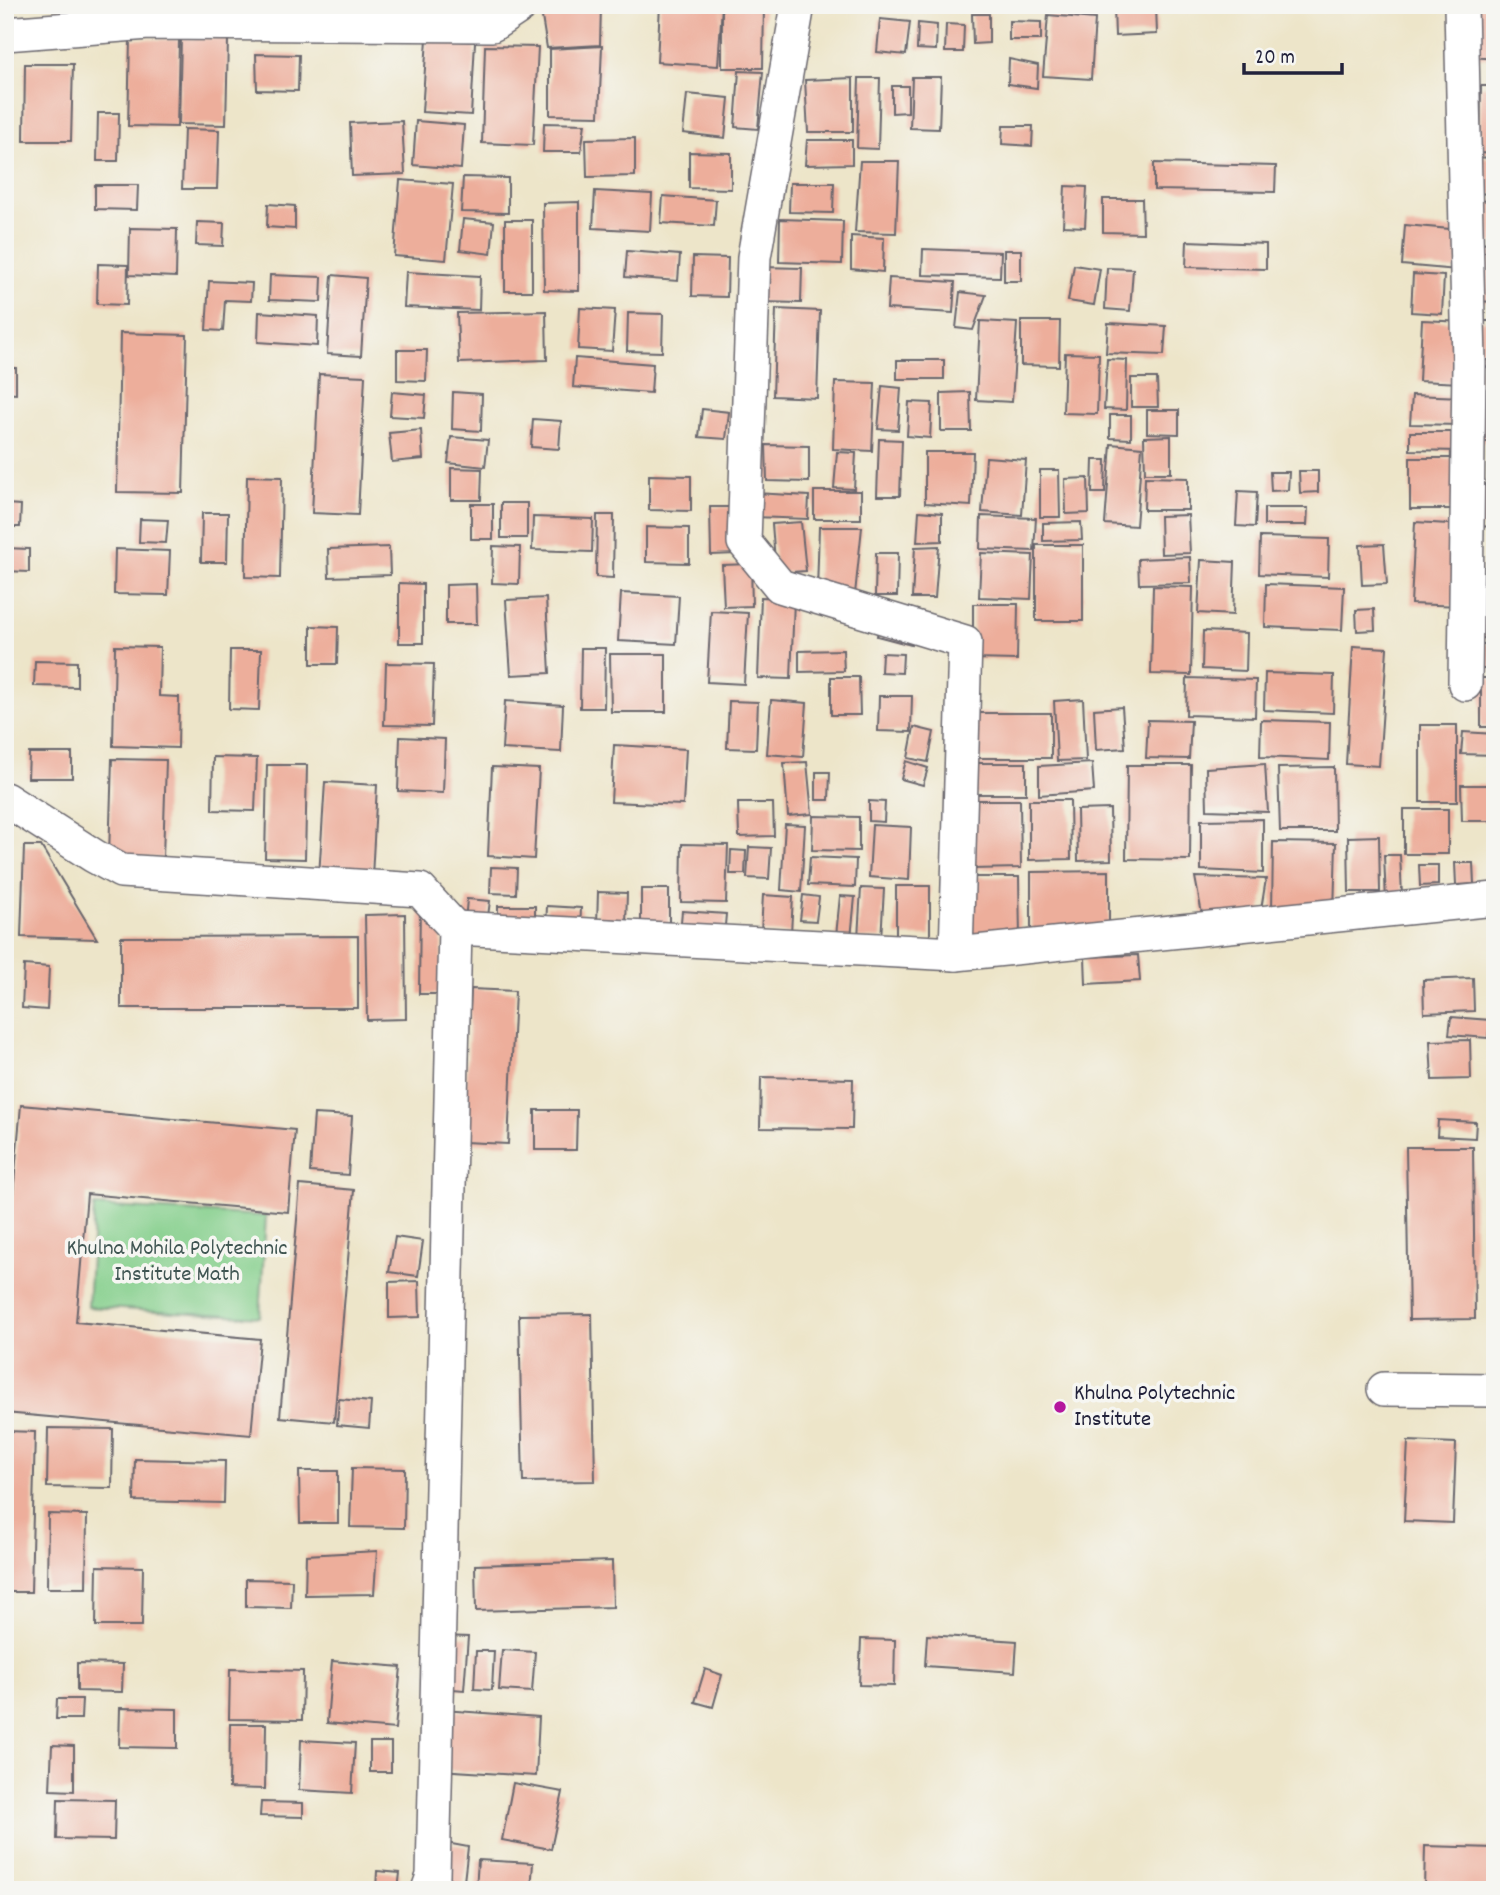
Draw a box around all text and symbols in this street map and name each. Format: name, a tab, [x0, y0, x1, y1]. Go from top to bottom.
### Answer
scale bar	[1244, 32, 1342, 76]
text: 20 m	[1255, 44, 1295, 74]
park label: Khulna Mohila Polytechnic Institute Math	[66, 1233, 288, 1292]
place label: Khulna Polytechnic Institute	[1074, 1378, 1235, 1437]
marker: Khulna Polytechnic Institute	[1052, 1399, 1068, 1415]

